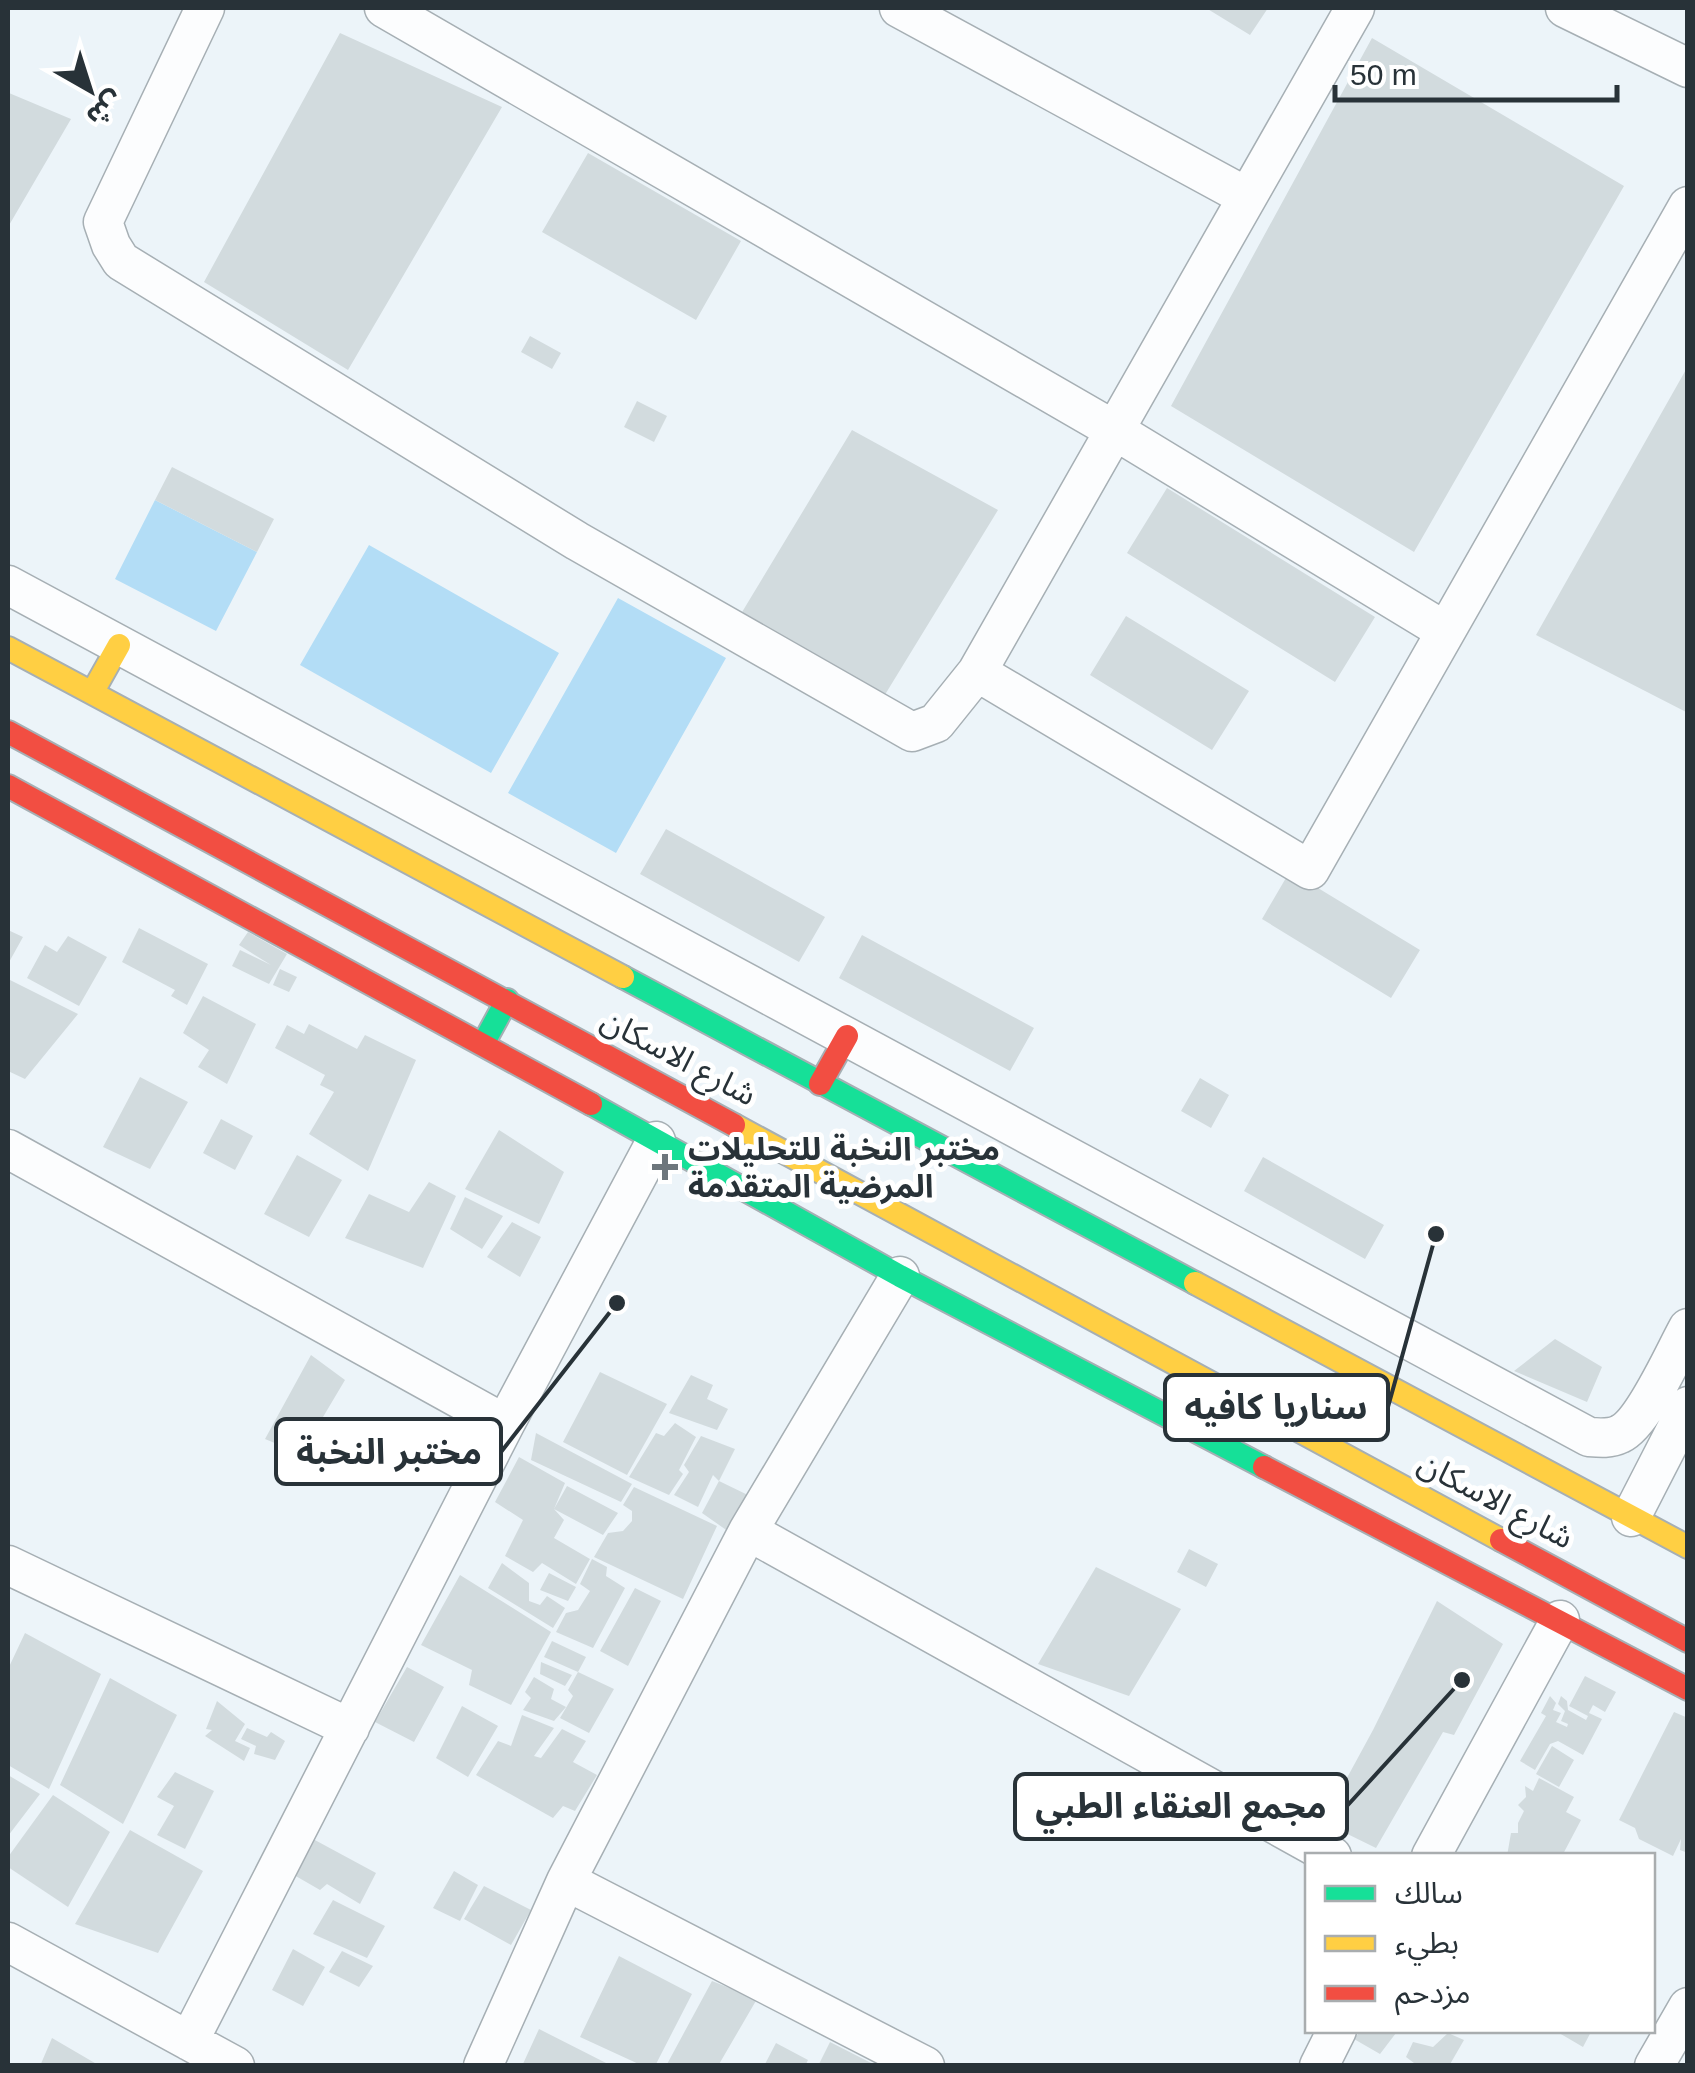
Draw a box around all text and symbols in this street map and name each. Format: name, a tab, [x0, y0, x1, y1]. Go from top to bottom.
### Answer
north arrow	[40, 40, 140, 140]
scale bar	[1335, 40, 1618, 102]
text: 50 m	[1350, 58, 1417, 91]
text: ش	[81, 85, 130, 133]
street label: شارع الاسكان	[593, 1001, 763, 1118]
place label: مختبر النخبة للتحليلات المرضية المتقدمة	[688, 1131, 1000, 1205]
marker: مختبر النخبة للتحليلات المرضية المتقدمة	[652, 1154, 678, 1180]
callout: سناريا كافيه	[1165, 1375, 1388, 1440]
text: سناريا كافيه	[1185, 1387, 1367, 1428]
callout: مختبر النخبة	[276, 1419, 501, 1484]
text: مختبر النخبة	[296, 1432, 482, 1472]
street label: شارع الاسكان	[1410, 1444, 1580, 1561]
callout: مجمع العنقاء الطبي	[1015, 1774, 1347, 1839]
text: مجمع العنقاء الطبي	[1035, 1786, 1327, 1834]
legend	[1305, 1853, 1655, 2033]
text: سالك	[1395, 1876, 1463, 1909]
text: بطيء	[1395, 1926, 1459, 1966]
text: مزدحم	[1395, 1976, 1471, 2016]

